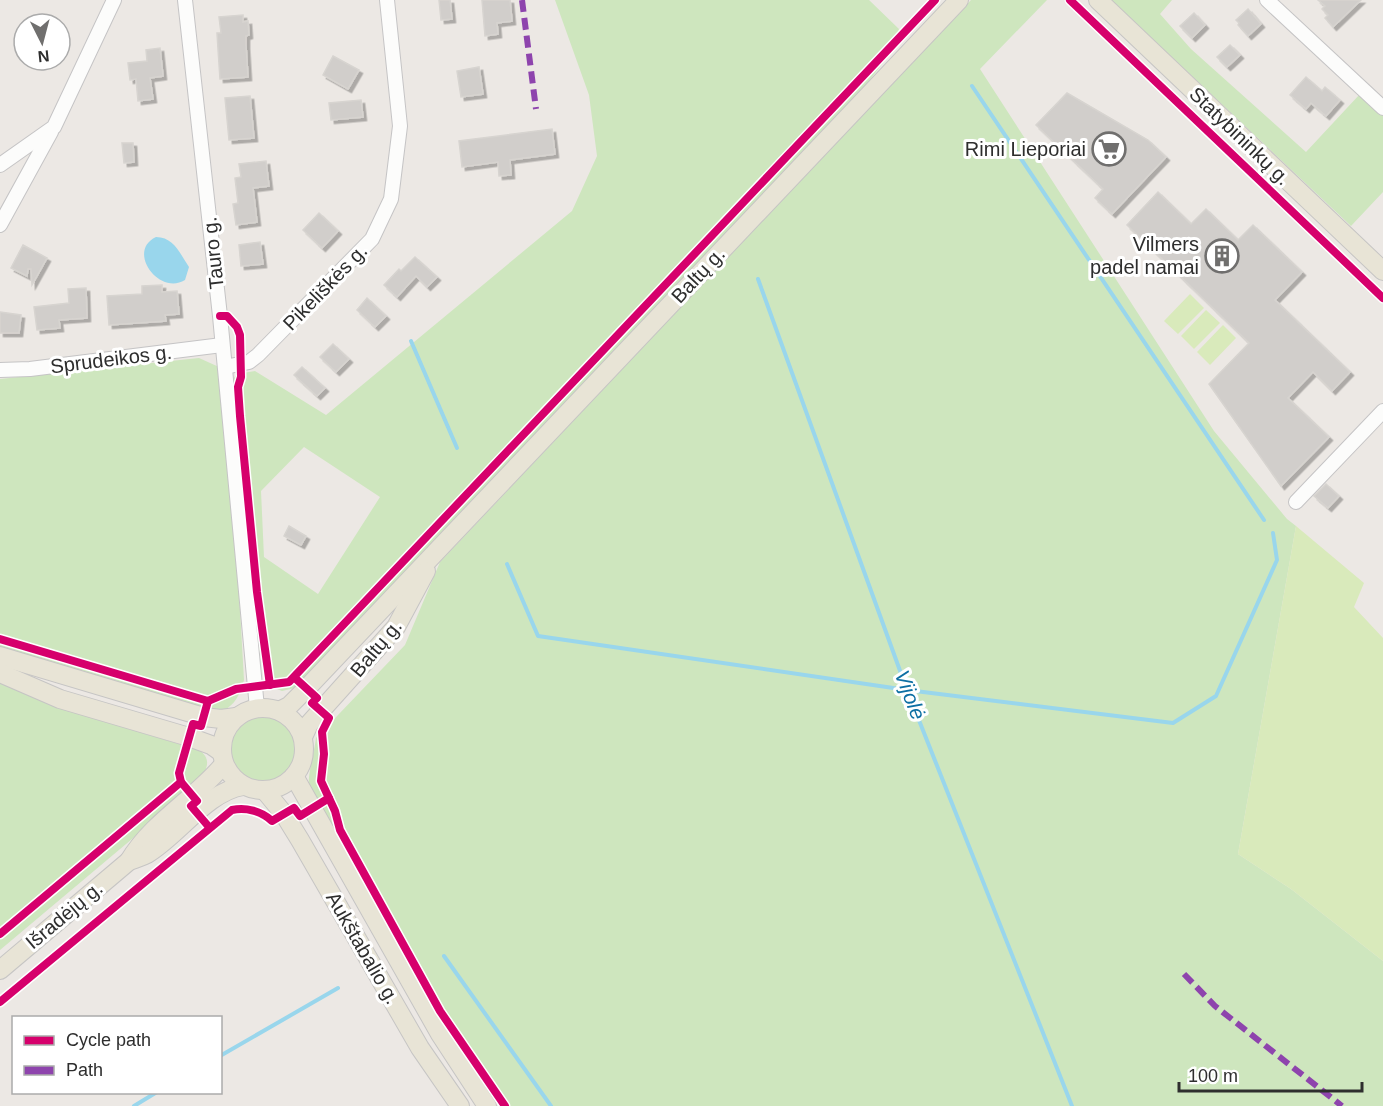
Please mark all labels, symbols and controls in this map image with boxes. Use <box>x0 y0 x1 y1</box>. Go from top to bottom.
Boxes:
north arrow <box>12 12 72 72</box>
text: N <box>37 47 50 65</box>
street label: Statybininkų g. <box>1185 83 1295 189</box>
supermarket icon: Rimi Lieporiai <box>1091 131 1127 167</box>
place label: Rimi Lieporiai <box>965 138 1086 160</box>
street label: Tauro g. <box>198 216 228 290</box>
place label: Vilmers padel namai <box>1090 233 1199 278</box>
building icon: Vilmers padel namai <box>1204 238 1240 274</box>
street label: Pikeliškės g. <box>278 239 372 335</box>
street label: Baltų g. <box>667 243 729 307</box>
street label: Sprudeikos g. <box>49 341 173 377</box>
street label: Baltų g. <box>346 615 406 681</box>
water label: Vijolė <box>891 667 930 723</box>
street label: Išradėjų g. <box>21 877 107 953</box>
street label: Aukštabalio g. <box>322 888 404 1008</box>
legend <box>12 1016 222 1094</box>
text: Cycle path <box>66 1030 151 1050</box>
scale bar <box>1179 1055 1362 1093</box>
text: Path <box>66 1060 103 1080</box>
text: 100 m <box>1188 1066 1238 1086</box>

